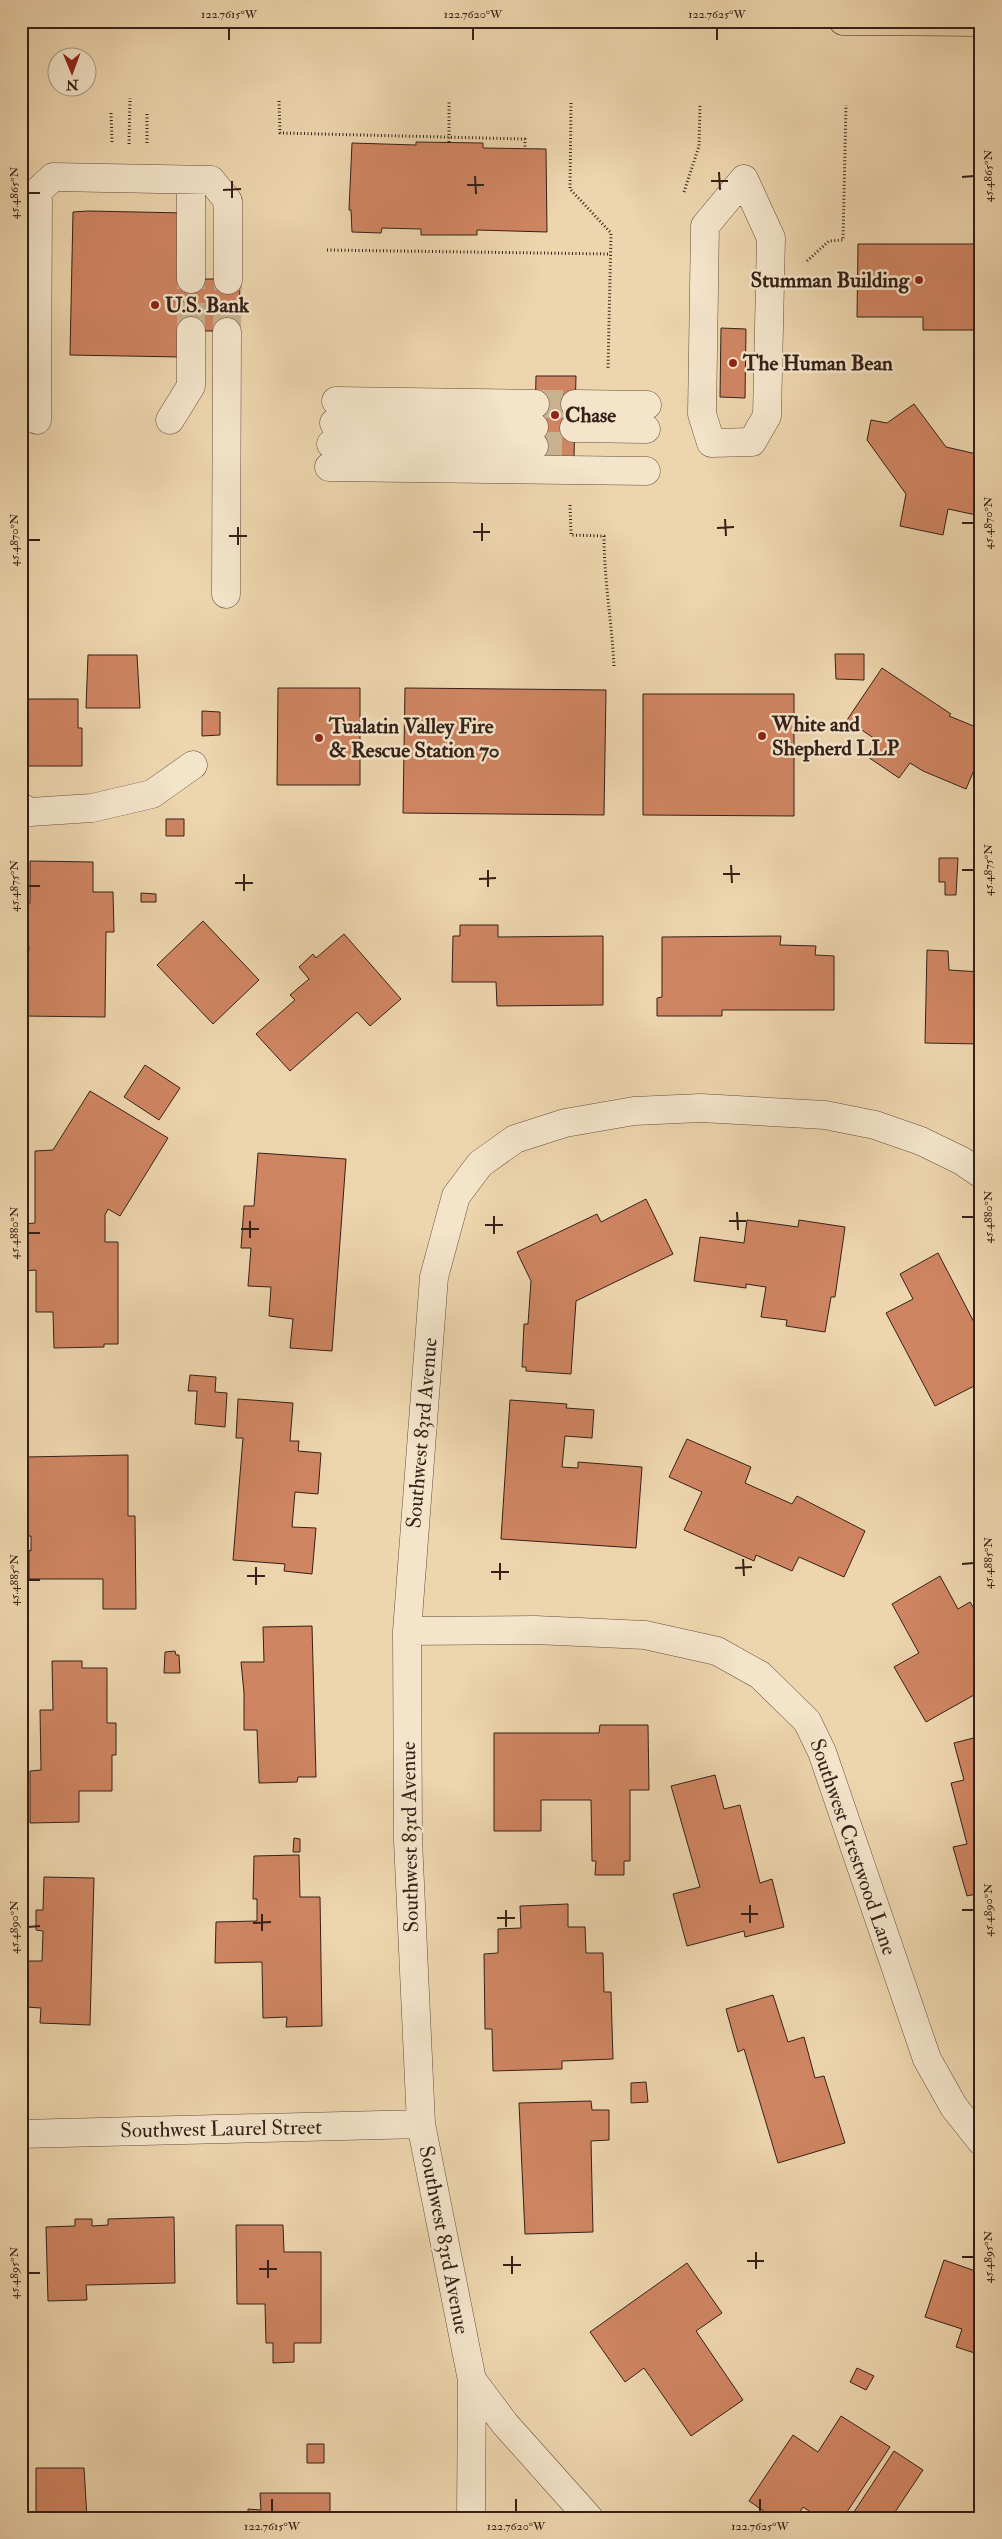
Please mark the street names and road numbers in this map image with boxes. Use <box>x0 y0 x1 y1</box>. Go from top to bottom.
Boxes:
street label: Southwest 83rd Avenue <box>400 1336 444 1529</box>
street label: Southwest Crestwood Lane <box>803 1735 903 1959</box>
street label: Southwest 83rd Avenue <box>395 1741 425 1933</box>
street label: Southwest Laurel Street <box>120 2114 322 2144</box>
street label: Southwest 83rd Avenue <box>412 2144 476 2337</box>

